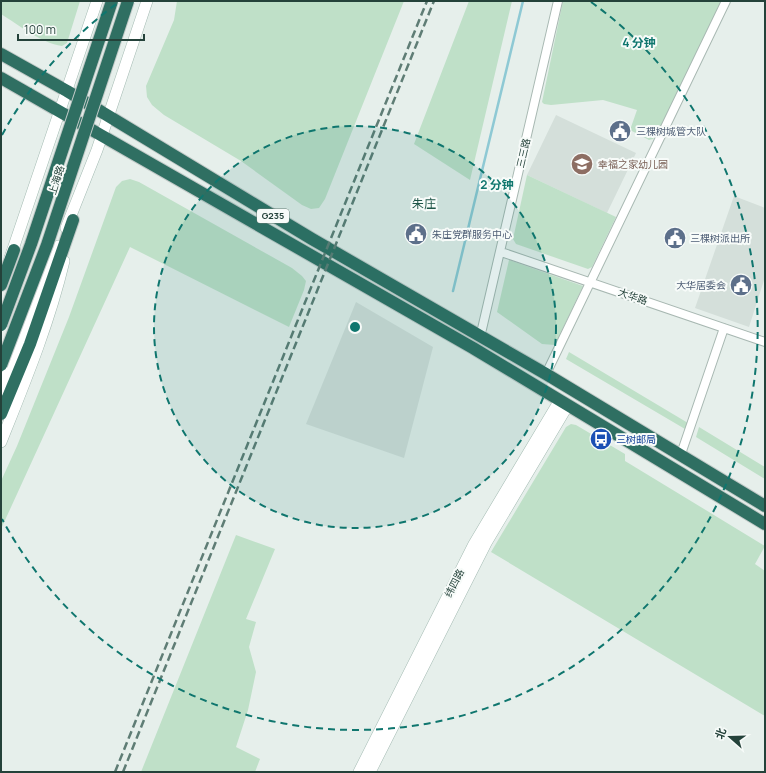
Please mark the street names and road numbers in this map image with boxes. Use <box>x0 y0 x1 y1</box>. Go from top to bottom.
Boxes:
street label: 三三路 <box>513 137 533 169</box>
street label: 上海路 <box>45 164 67 196</box>
road number: G235 <box>257 209 289 223</box>
street label: 大华路 <box>617 284 649 308</box>
street label: 纬四路 <box>441 566 467 600</box>

